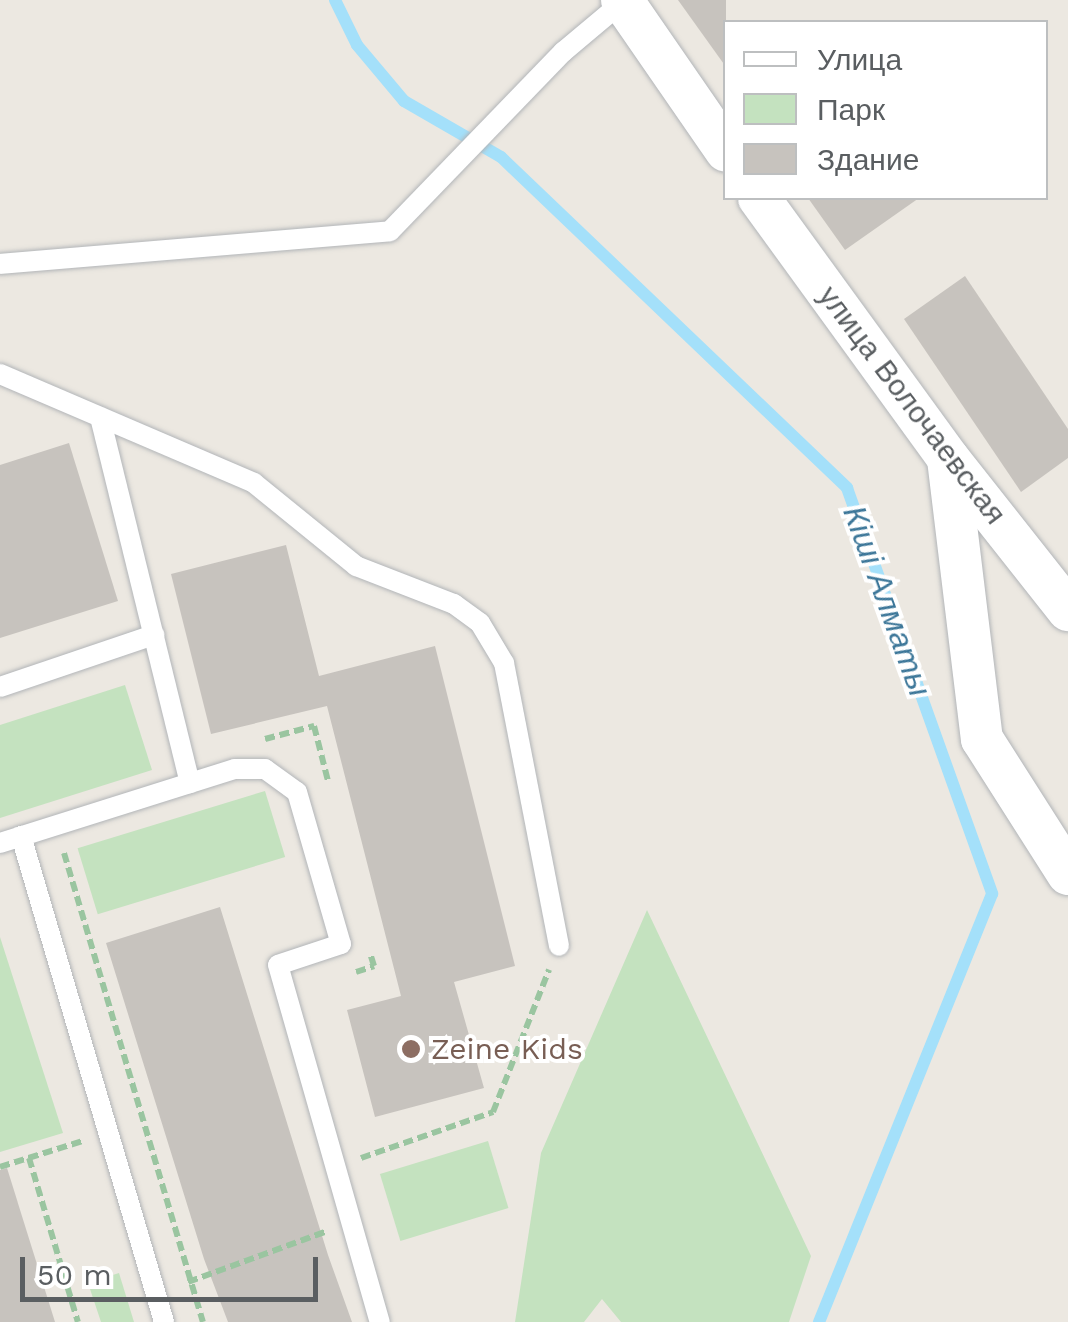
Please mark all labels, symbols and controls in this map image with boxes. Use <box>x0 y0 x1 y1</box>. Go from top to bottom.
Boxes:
legend <box>723 20 1048 200</box>
text: Улица <box>817 42 902 77</box>
text: Парк <box>817 92 885 127</box>
text: Здание <box>817 142 919 177</box>
street label: улица Волочаевская <box>811 279 1013 531</box>
water label: Кіші Алматы <box>835 501 939 701</box>
place label: Zeine Kids <box>431 1031 583 1067</box>
marker: Zeine Kids <box>400 1038 422 1060</box>
scale bar <box>25 1237 322 1299</box>
text: 50 m <box>37 1257 112 1292</box>

